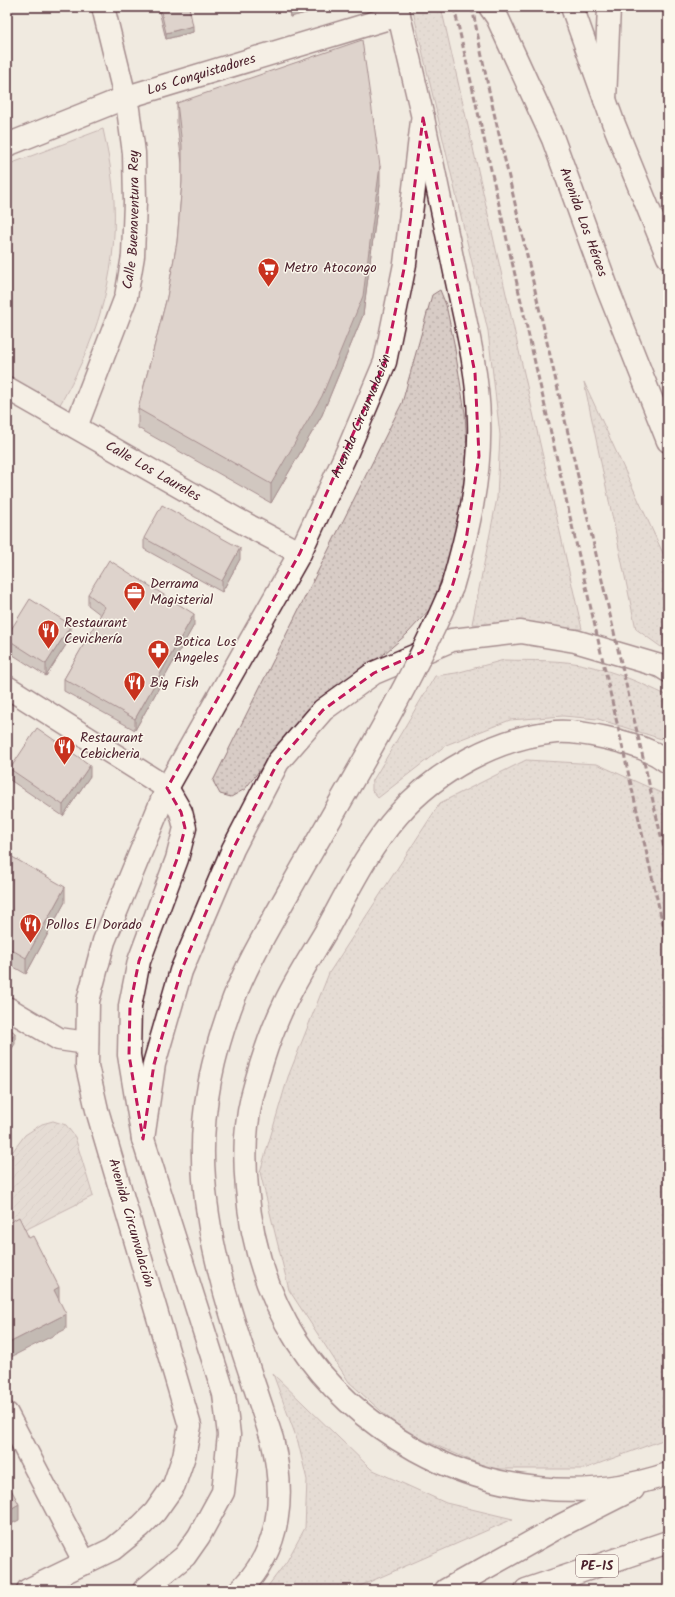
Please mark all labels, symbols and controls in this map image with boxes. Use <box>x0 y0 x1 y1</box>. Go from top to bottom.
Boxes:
street label: Los Conquistadores <box>144 48 259 101</box>
street label: Calle Buenaventura Rey <box>116 149 146 291</box>
street label: Avenida Los Héroes <box>553 164 613 280</box>
supermarket icon: Metro Atocongo <box>256 255 282 288</box>
place label: Metro Atocongo <box>284 257 377 279</box>
street label: Avenida Circunvalación <box>325 352 397 482</box>
street label: Calle Los Laureles <box>101 435 205 507</box>
place label: Derrama Magisterial <box>150 573 214 611</box>
office icon: Derrama Magisterial <box>122 579 148 612</box>
place label: Restaurant Cevichería <box>64 612 128 650</box>
restaurant icon: Restaurant Cevichería <box>35 618 61 651</box>
place label: Botica Los Angeles <box>174 631 236 669</box>
pharmacy icon: Botica Los Angeles <box>146 637 172 670</box>
restaurant icon: Big Fish <box>121 670 147 703</box>
place label: Big Fish <box>150 672 199 694</box>
place label: Restaurant Cebicheria <box>80 727 144 765</box>
restaurant icon: Restaurant Cebicheria <box>51 733 77 766</box>
restaurant icon: Pollos El Dorado <box>17 912 43 945</box>
place label: Pollos El Dorado <box>46 914 142 936</box>
street label: Avenida Circunvalación <box>102 1156 160 1290</box>
road number: PE-1S <box>576 1555 618 1577</box>

